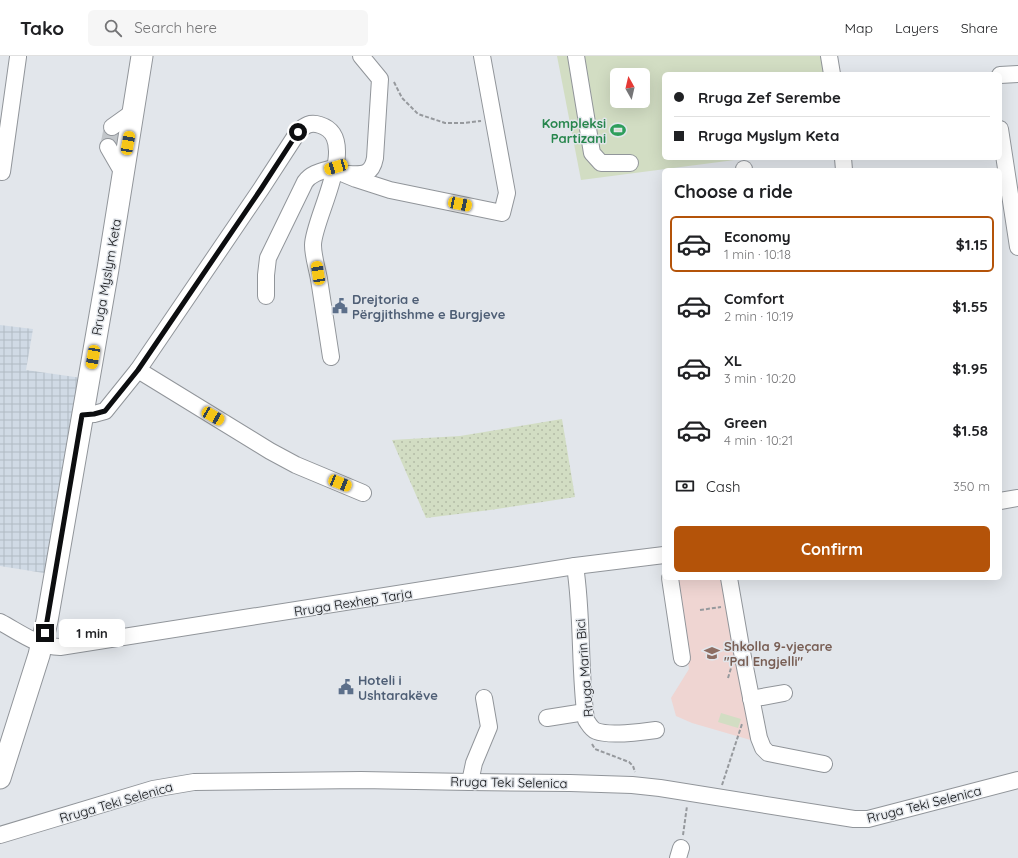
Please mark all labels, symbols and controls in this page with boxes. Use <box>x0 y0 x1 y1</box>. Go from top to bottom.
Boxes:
search box <box>88 10 368 46</box>
text: Tako <box>20 16 64 40</box>
icon: search <box>102 17 124 39</box>
text: Search here <box>134 18 217 37</box>
text: Map <box>844 19 873 37</box>
text: Layers <box>895 19 939 37</box>
text: Share <box>961 19 998 37</box>
north arrow <box>610 68 650 108</box>
map controls <box>610 68 650 108</box>
text: Rruga Zef Serembe <box>698 88 841 107</box>
place label: Kompleksi Partizani <box>542 115 606 146</box>
sports icon: Kompleksi Partizani <box>609 121 627 139</box>
route start <box>289 123 307 141</box>
text: Rruga Myslym Keta <box>698 126 839 145</box>
car <box>120 130 136 156</box>
car <box>323 158 349 176</box>
text: Choose a ride <box>674 180 793 203</box>
car <box>447 196 473 212</box>
street label: Rruga Myslym Keta <box>88 217 124 337</box>
icon: car <box>676 226 712 262</box>
text: Economy <box>724 227 791 246</box>
text: $1.15 <box>956 235 988 254</box>
text: 1 min · 10:18 <box>724 246 791 262</box>
car <box>310 260 326 286</box>
icon: car <box>676 288 712 324</box>
text: Comfort <box>724 289 785 308</box>
place label: Drejtoria e Përgjithshme e Burgjeve <box>352 291 506 322</box>
public building icon: Drejtoria e Përgjithshme e Burgjeve <box>331 297 349 315</box>
text: $1.55 <box>952 297 988 316</box>
text: 2 min · 10:19 <box>724 308 794 324</box>
car <box>85 344 101 370</box>
icon: car <box>676 350 712 386</box>
text: XL <box>724 351 742 370</box>
text: $1.95 <box>952 359 988 378</box>
text: 3 min · 10:20 <box>724 370 796 386</box>
car <box>200 405 226 427</box>
icon: car <box>676 412 712 448</box>
text: Green <box>724 413 767 432</box>
text: $1.58 <box>953 421 988 440</box>
text: 4 min · 10:21 <box>724 432 793 448</box>
car <box>327 473 353 493</box>
icon: cash <box>674 475 696 497</box>
text: Cash <box>706 477 740 496</box>
text: 350 m <box>953 478 990 494</box>
button: Confirm <box>674 526 990 572</box>
street label: Rruga Rexhep Tarja <box>293 585 413 619</box>
street label: Rruga Marin Bici <box>572 618 596 718</box>
callout: 1 min <box>59 619 125 647</box>
route end <box>36 624 54 642</box>
text: 1 min <box>76 625 108 641</box>
place label: Shkolla 9-vjeçare "Pal Engjelli" <box>724 638 833 669</box>
school or university icon: Shkolla 9-vjeçare "Pal Engjelli" <box>703 644 721 662</box>
place label: Hoteli i Ushtarakëve <box>358 672 438 703</box>
public building icon: Hoteli i Ushtarakëve <box>337 678 355 696</box>
street label: Rruga Teki Selenica <box>450 773 568 791</box>
street label: Rruga Teki Selenica <box>57 778 175 826</box>
street label: Rruga Teki Selenica <box>865 782 983 826</box>

